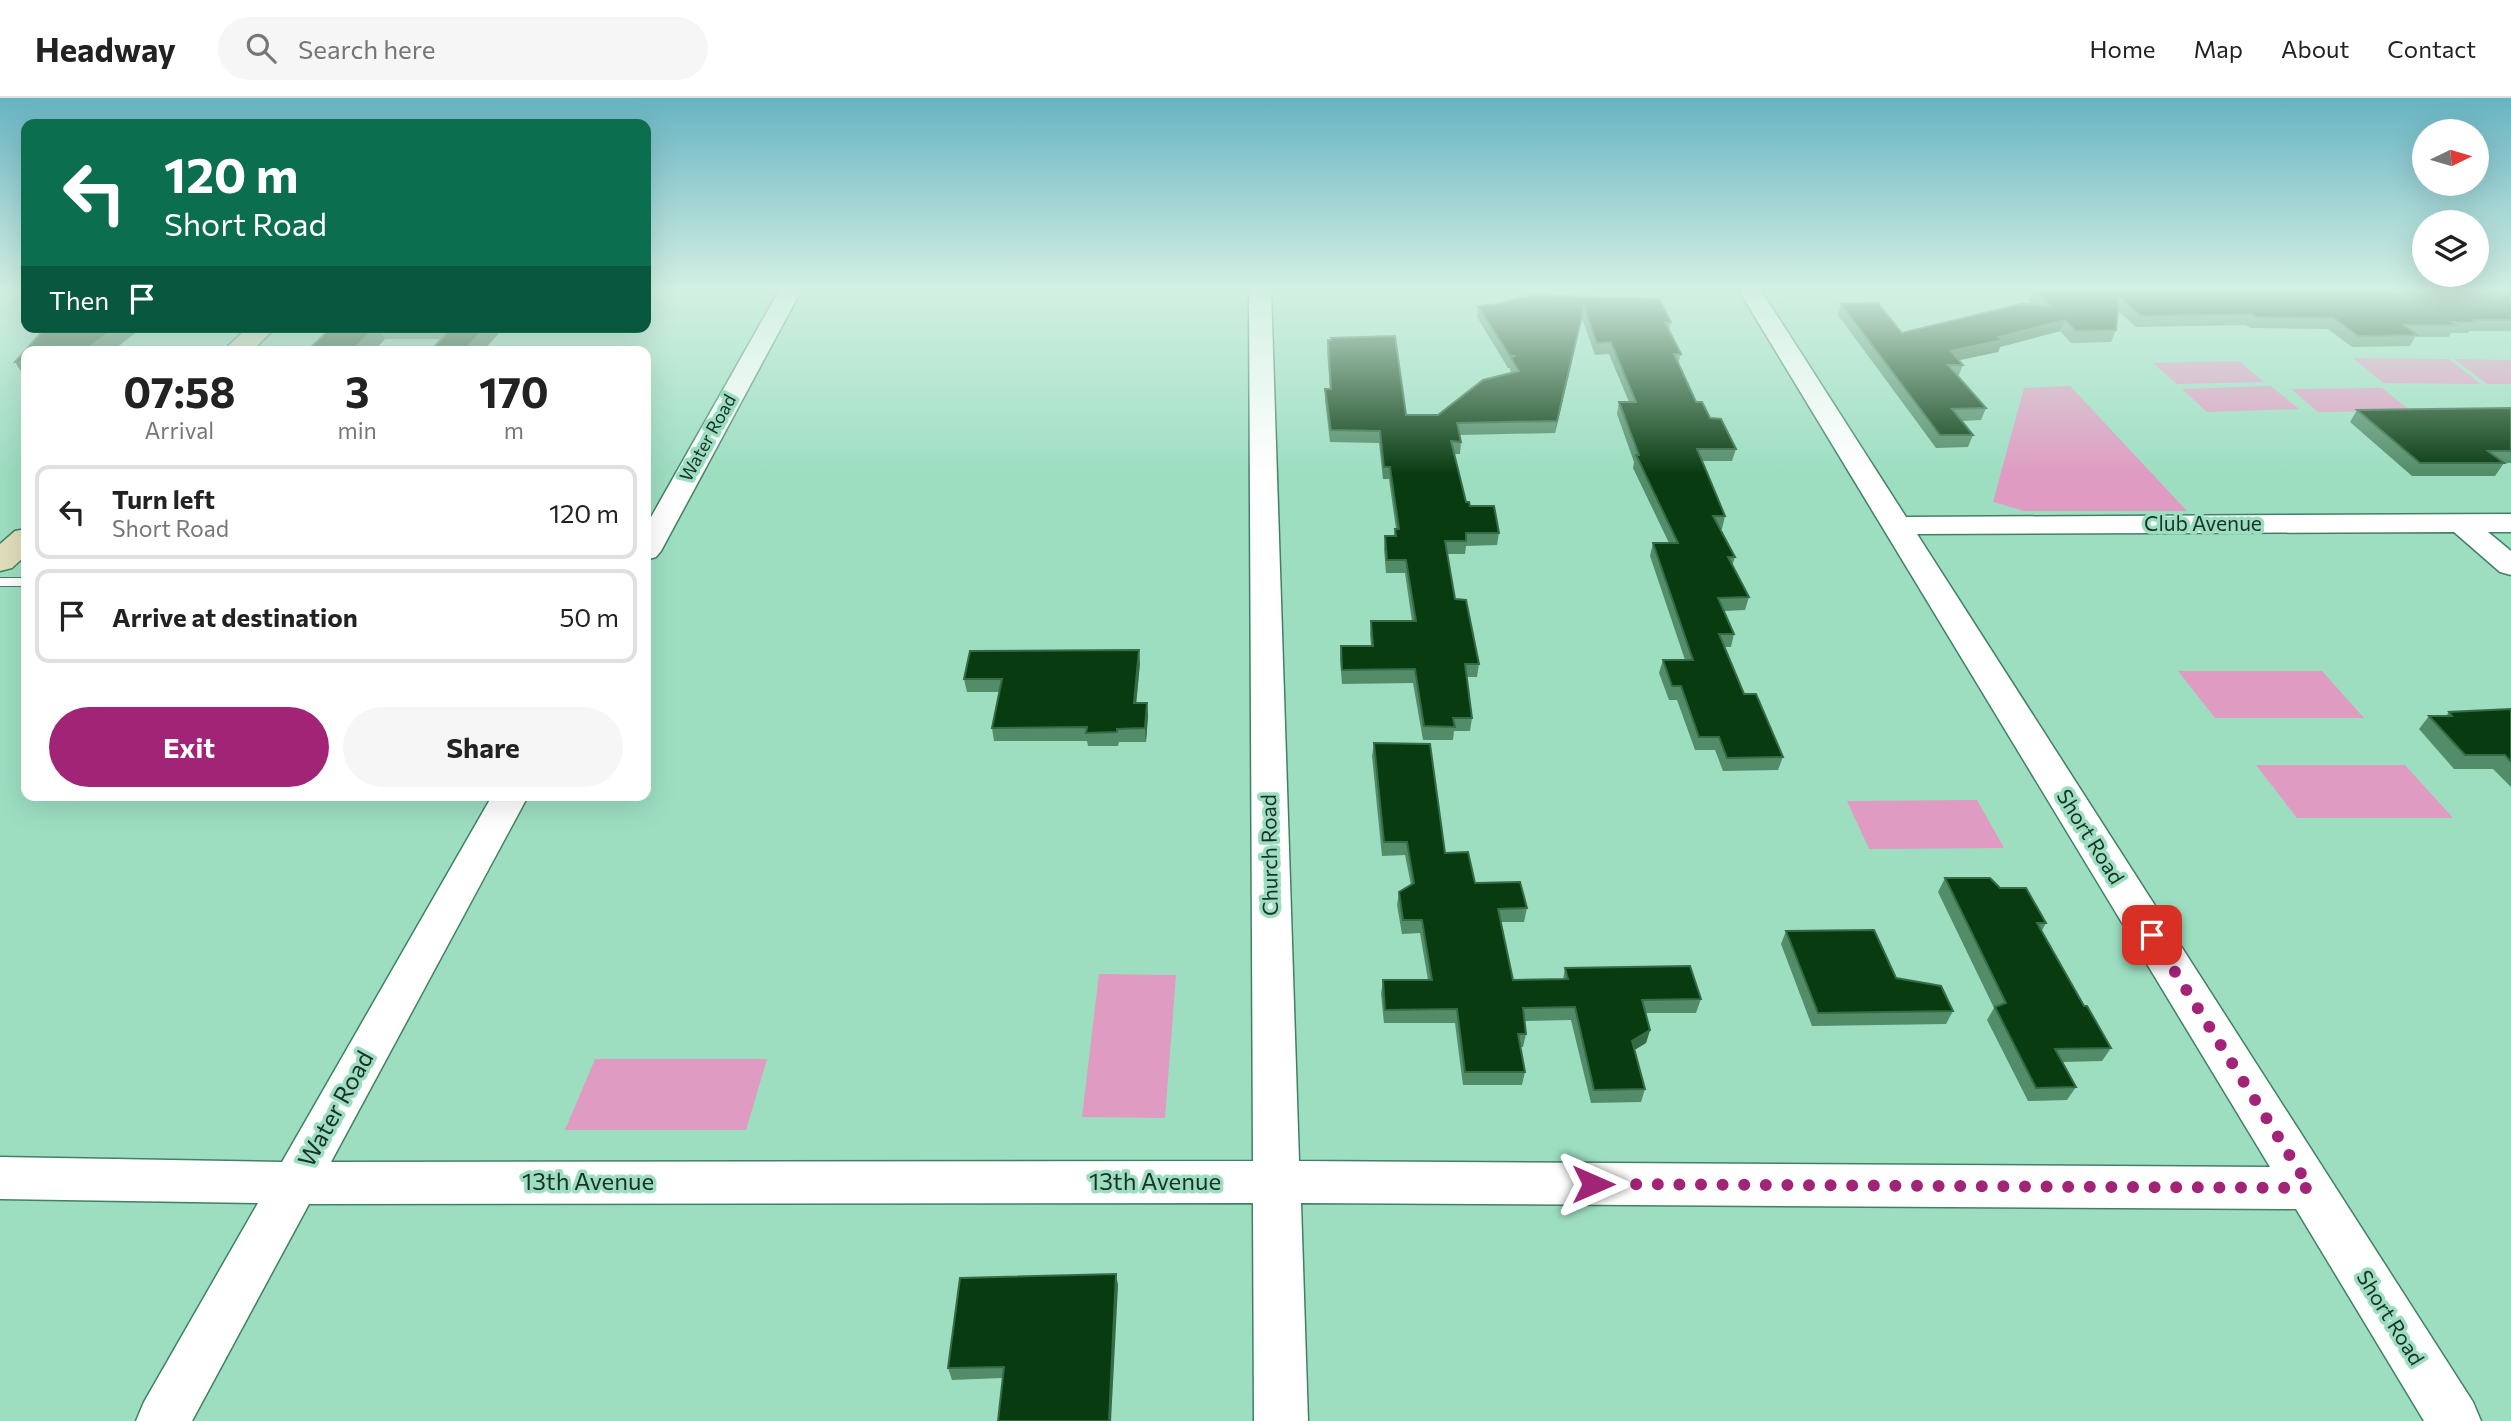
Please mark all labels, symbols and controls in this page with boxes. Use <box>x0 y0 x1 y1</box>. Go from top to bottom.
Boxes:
search box <box>218 17 708 80</box>
text: Headway <box>35 28 176 69</box>
icon: search <box>242 29 280 67</box>
text: Search here <box>298 33 436 64</box>
text: Home <box>2090 34 2156 63</box>
text: Map <box>2194 34 2243 63</box>
text: About <box>2281 34 2349 63</box>
text: Contact <box>2387 34 2476 63</box>
north arrow <box>2412 119 2488 196</box>
map controls <box>2412 119 2489 287</box>
text: 120 m <box>164 143 298 203</box>
icon: left <box>49 147 140 238</box>
text: Short Road <box>164 203 327 243</box>
button: layers <box>2412 210 2489 287</box>
icon: arrive <box>123 280 161 318</box>
text: Then <box>49 284 109 315</box>
text: 07:58 <box>123 365 235 417</box>
text: 3 <box>345 365 369 417</box>
text: 170 <box>479 365 549 417</box>
street label: Water Road <box>674 390 740 485</box>
text: Arrival <box>145 416 214 444</box>
text: min <box>338 416 377 444</box>
text: m <box>504 416 524 444</box>
text: Turn left <box>112 483 215 514</box>
icon: left <box>53 493 91 531</box>
text: 120 m <box>549 497 619 528</box>
street label: Club Avenue <box>2144 510 2262 535</box>
text: Short Road <box>112 514 229 542</box>
icon: arrive <box>53 597 91 635</box>
text: Arrive at destination <box>112 601 358 632</box>
text: 50 m <box>559 601 619 632</box>
button: Exit <box>49 707 329 787</box>
button: Share <box>343 707 623 787</box>
street label: Short Road <box>2052 784 2130 888</box>
street label: Church Road <box>1255 794 1282 916</box>
pin <box>2122 905 2182 965</box>
icon: arrive <box>2133 916 2171 954</box>
street label: Water Road <box>291 1045 378 1171</box>
position arrow <box>1556 1147 1630 1221</box>
street label: 13th Avenue <box>522 1166 654 1195</box>
street label: 13th Avenue <box>1089 1166 1221 1195</box>
street label: Short Road <box>2352 1265 2430 1369</box>

